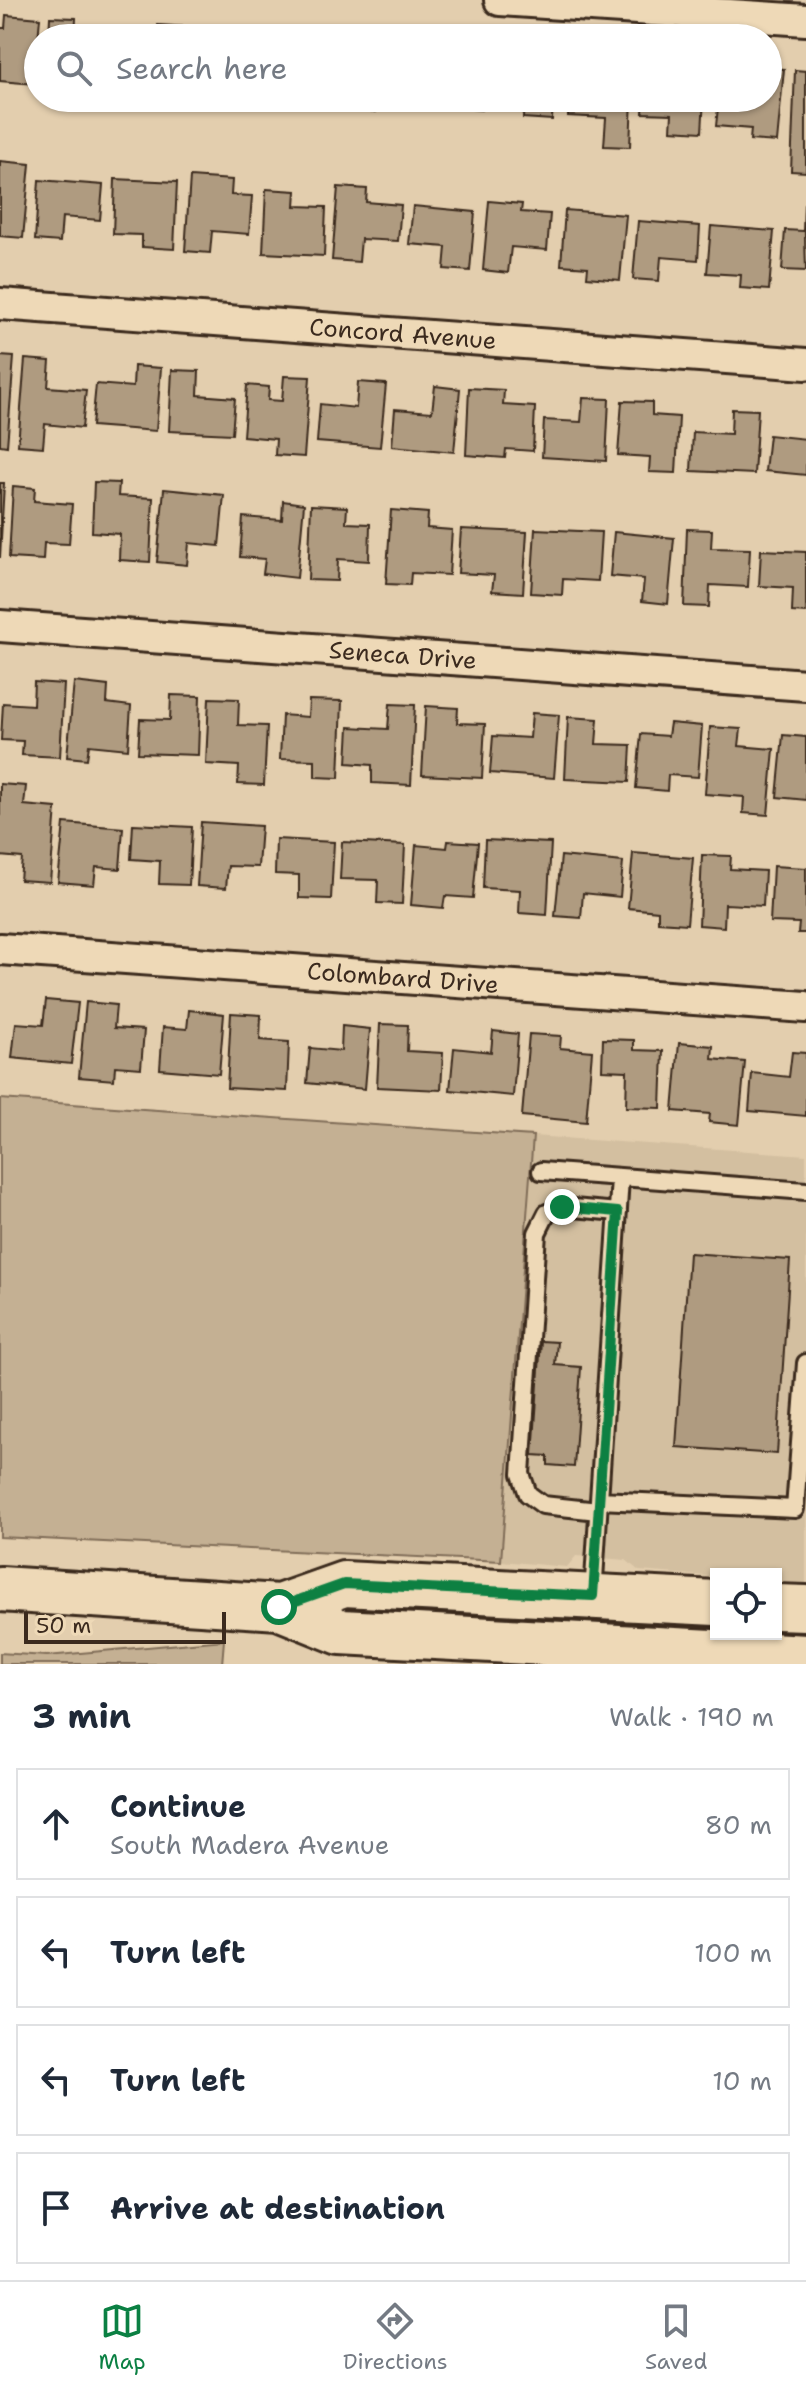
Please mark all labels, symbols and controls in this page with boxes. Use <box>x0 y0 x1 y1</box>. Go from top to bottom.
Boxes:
search box <box>24 24 782 112</box>
icon: search <box>52 46 96 90</box>
text: Search here <box>116 48 287 89</box>
street label: Concord Avenue <box>308 311 498 357</box>
street label: Seneca Drive <box>328 634 478 677</box>
street label: Colombard Drive <box>306 955 500 1001</box>
route end <box>544 1189 580 1225</box>
map controls <box>710 1568 782 1640</box>
button: locate <box>710 1568 782 1640</box>
route start <box>261 1589 297 1625</box>
scale bar <box>24 1608 226 1644</box>
text: 50 m <box>36 1611 91 1640</box>
text: 3 min <box>32 1693 131 1739</box>
text: Walk · 190 m <box>609 1699 774 1734</box>
text: Continue <box>110 1786 246 1827</box>
icon: ahead <box>34 1802 78 1846</box>
text: 80 m <box>705 1807 772 1842</box>
text: South Madera Avenue <box>110 1827 389 1862</box>
icon: left <box>34 1930 78 1974</box>
text: Turn left <box>110 1932 245 1973</box>
text: 100 m <box>694 1935 772 1970</box>
icon: left <box>34 2058 78 2102</box>
text: Turn left <box>110 2060 245 2101</box>
text: 10 m <box>712 2063 772 2098</box>
icon: arrive <box>34 2186 78 2230</box>
text: Arrive at destination <box>110 2188 445 2229</box>
tab: Map <box>99 2299 146 2376</box>
tab: Directions <box>343 2299 448 2376</box>
tab: Saved <box>645 2299 707 2376</box>

